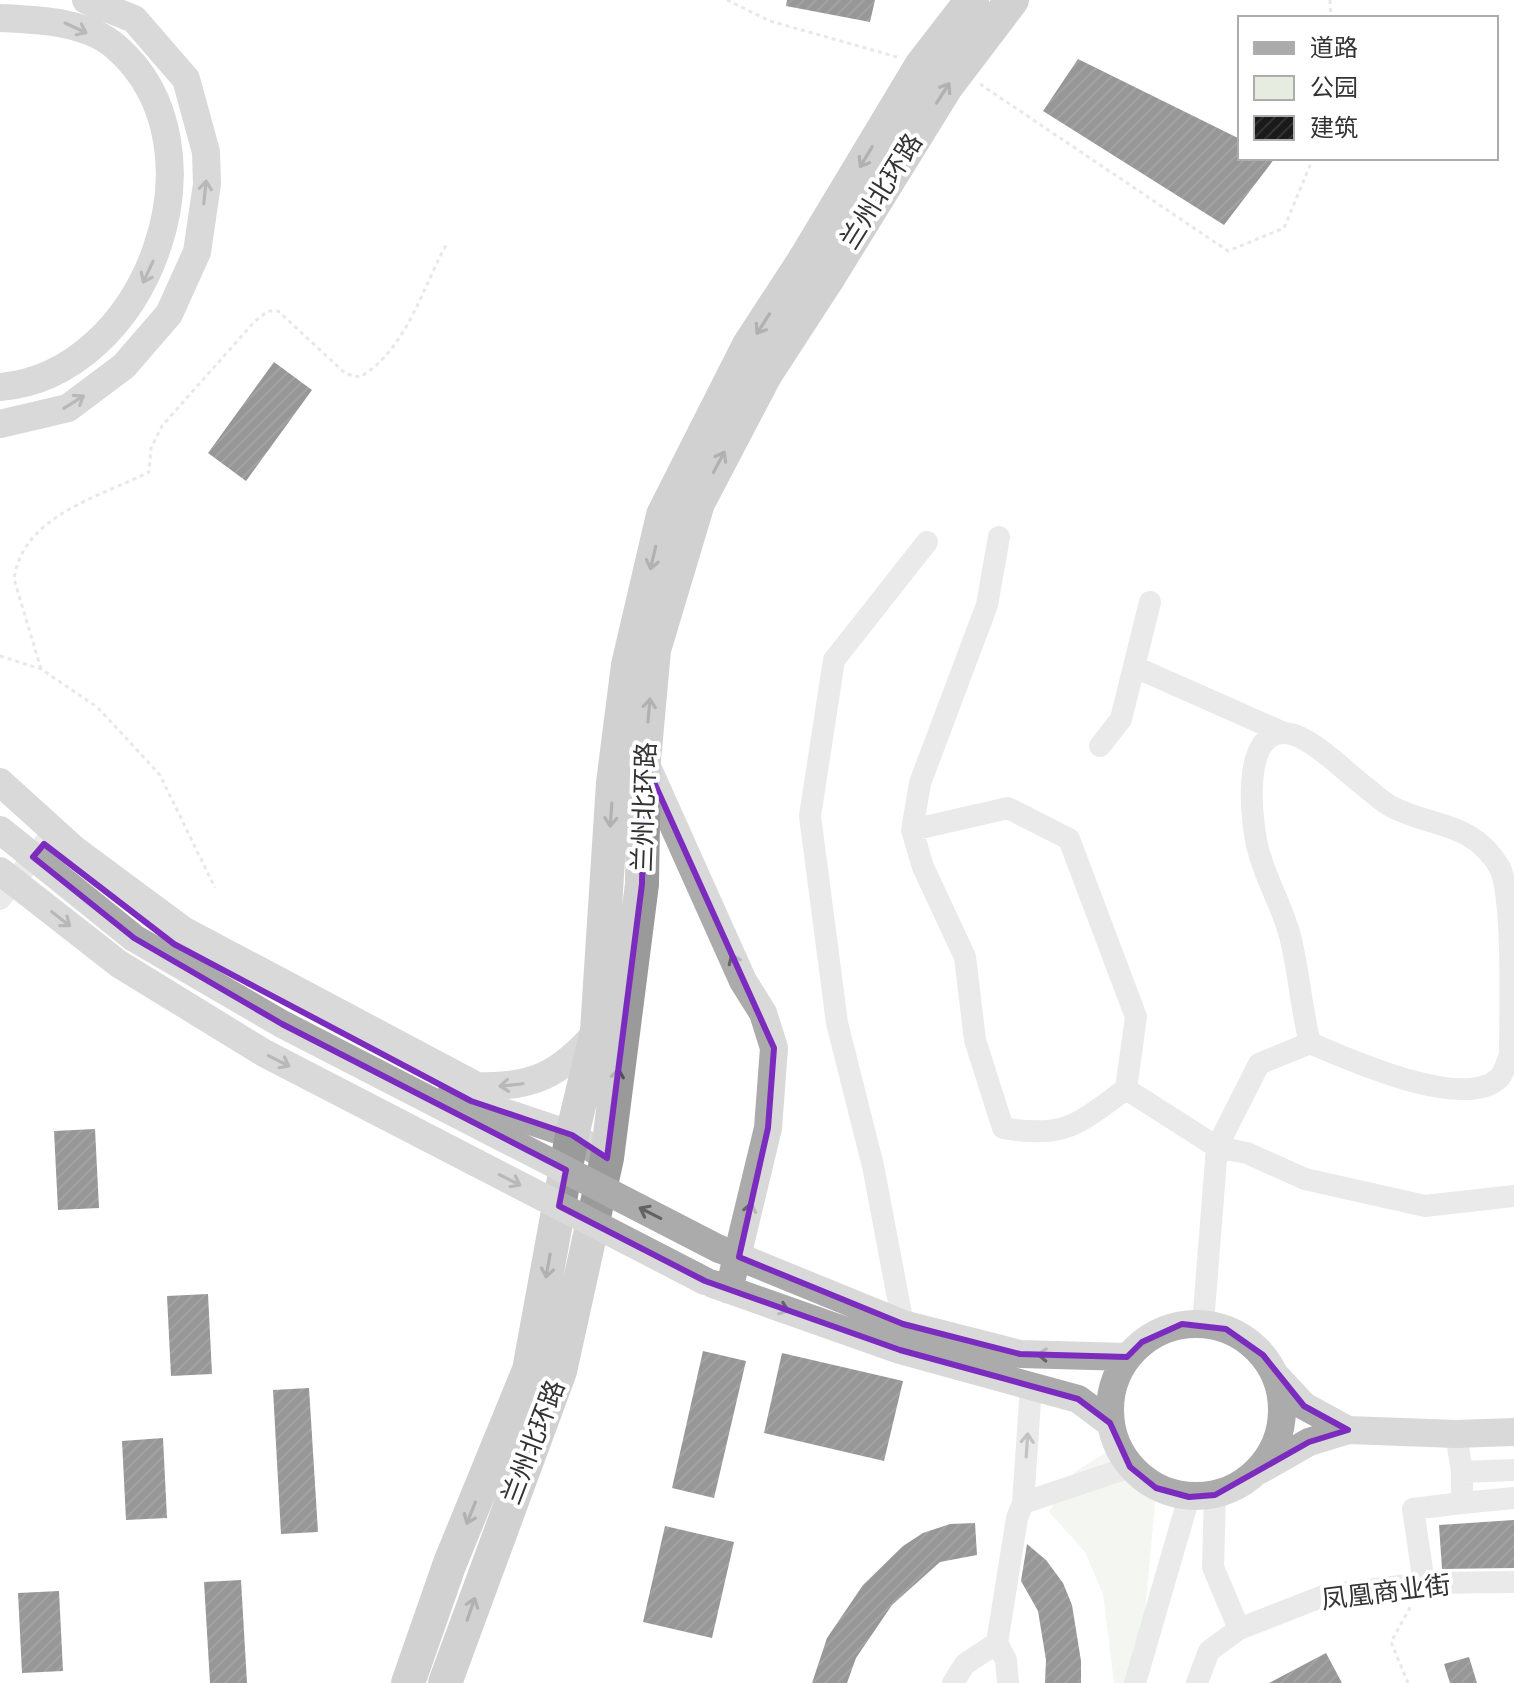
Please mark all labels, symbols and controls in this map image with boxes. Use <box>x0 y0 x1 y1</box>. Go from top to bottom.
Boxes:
legend <box>1238 16 1498 160</box>
one-way arrow <box>64 21 88 36</box>
text: 道路 <box>1310 32 1358 63</box>
text: 公园 <box>1310 72 1358 103</box>
one-way arrow <box>934 82 951 104</box>
text: 建筑 <box>1310 112 1358 143</box>
street label: 兰州北环路 <box>832 127 930 255</box>
one-way arrow <box>858 145 874 168</box>
one-way arrow <box>198 179 213 206</box>
one-way arrow <box>140 259 155 283</box>
one-way arrow <box>754 312 770 335</box>
one-way arrow <box>62 394 85 410</box>
one-way arrow <box>712 451 728 475</box>
one-way arrow <box>645 545 660 571</box>
one-way arrow <box>641 697 656 724</box>
street label: 兰州北环路 <box>625 741 663 873</box>
one-way arrow <box>603 801 618 828</box>
one-way arrow <box>50 910 71 928</box>
one-way arrow <box>728 953 743 978</box>
one-way arrow <box>266 1053 290 1069</box>
one-way arrow <box>610 1068 625 1093</box>
one-way arrow <box>498 1077 524 1092</box>
one-way arrow <box>497 1173 521 1189</box>
one-way arrow <box>742 1202 757 1227</box>
one-way arrow <box>638 1205 662 1221</box>
one-way arrow <box>539 1253 554 1279</box>
one-way arrow <box>765 1301 790 1315</box>
one-way arrow <box>1036 1348 1063 1363</box>
street label: 兰州北环路 <box>494 1375 572 1509</box>
one-way arrow <box>1020 1432 1035 1459</box>
one-way arrow <box>463 1500 477 1525</box>
street label: 凤凰商业街 <box>1319 1567 1453 1617</box>
one-way arrow <box>464 1597 479 1622</box>

